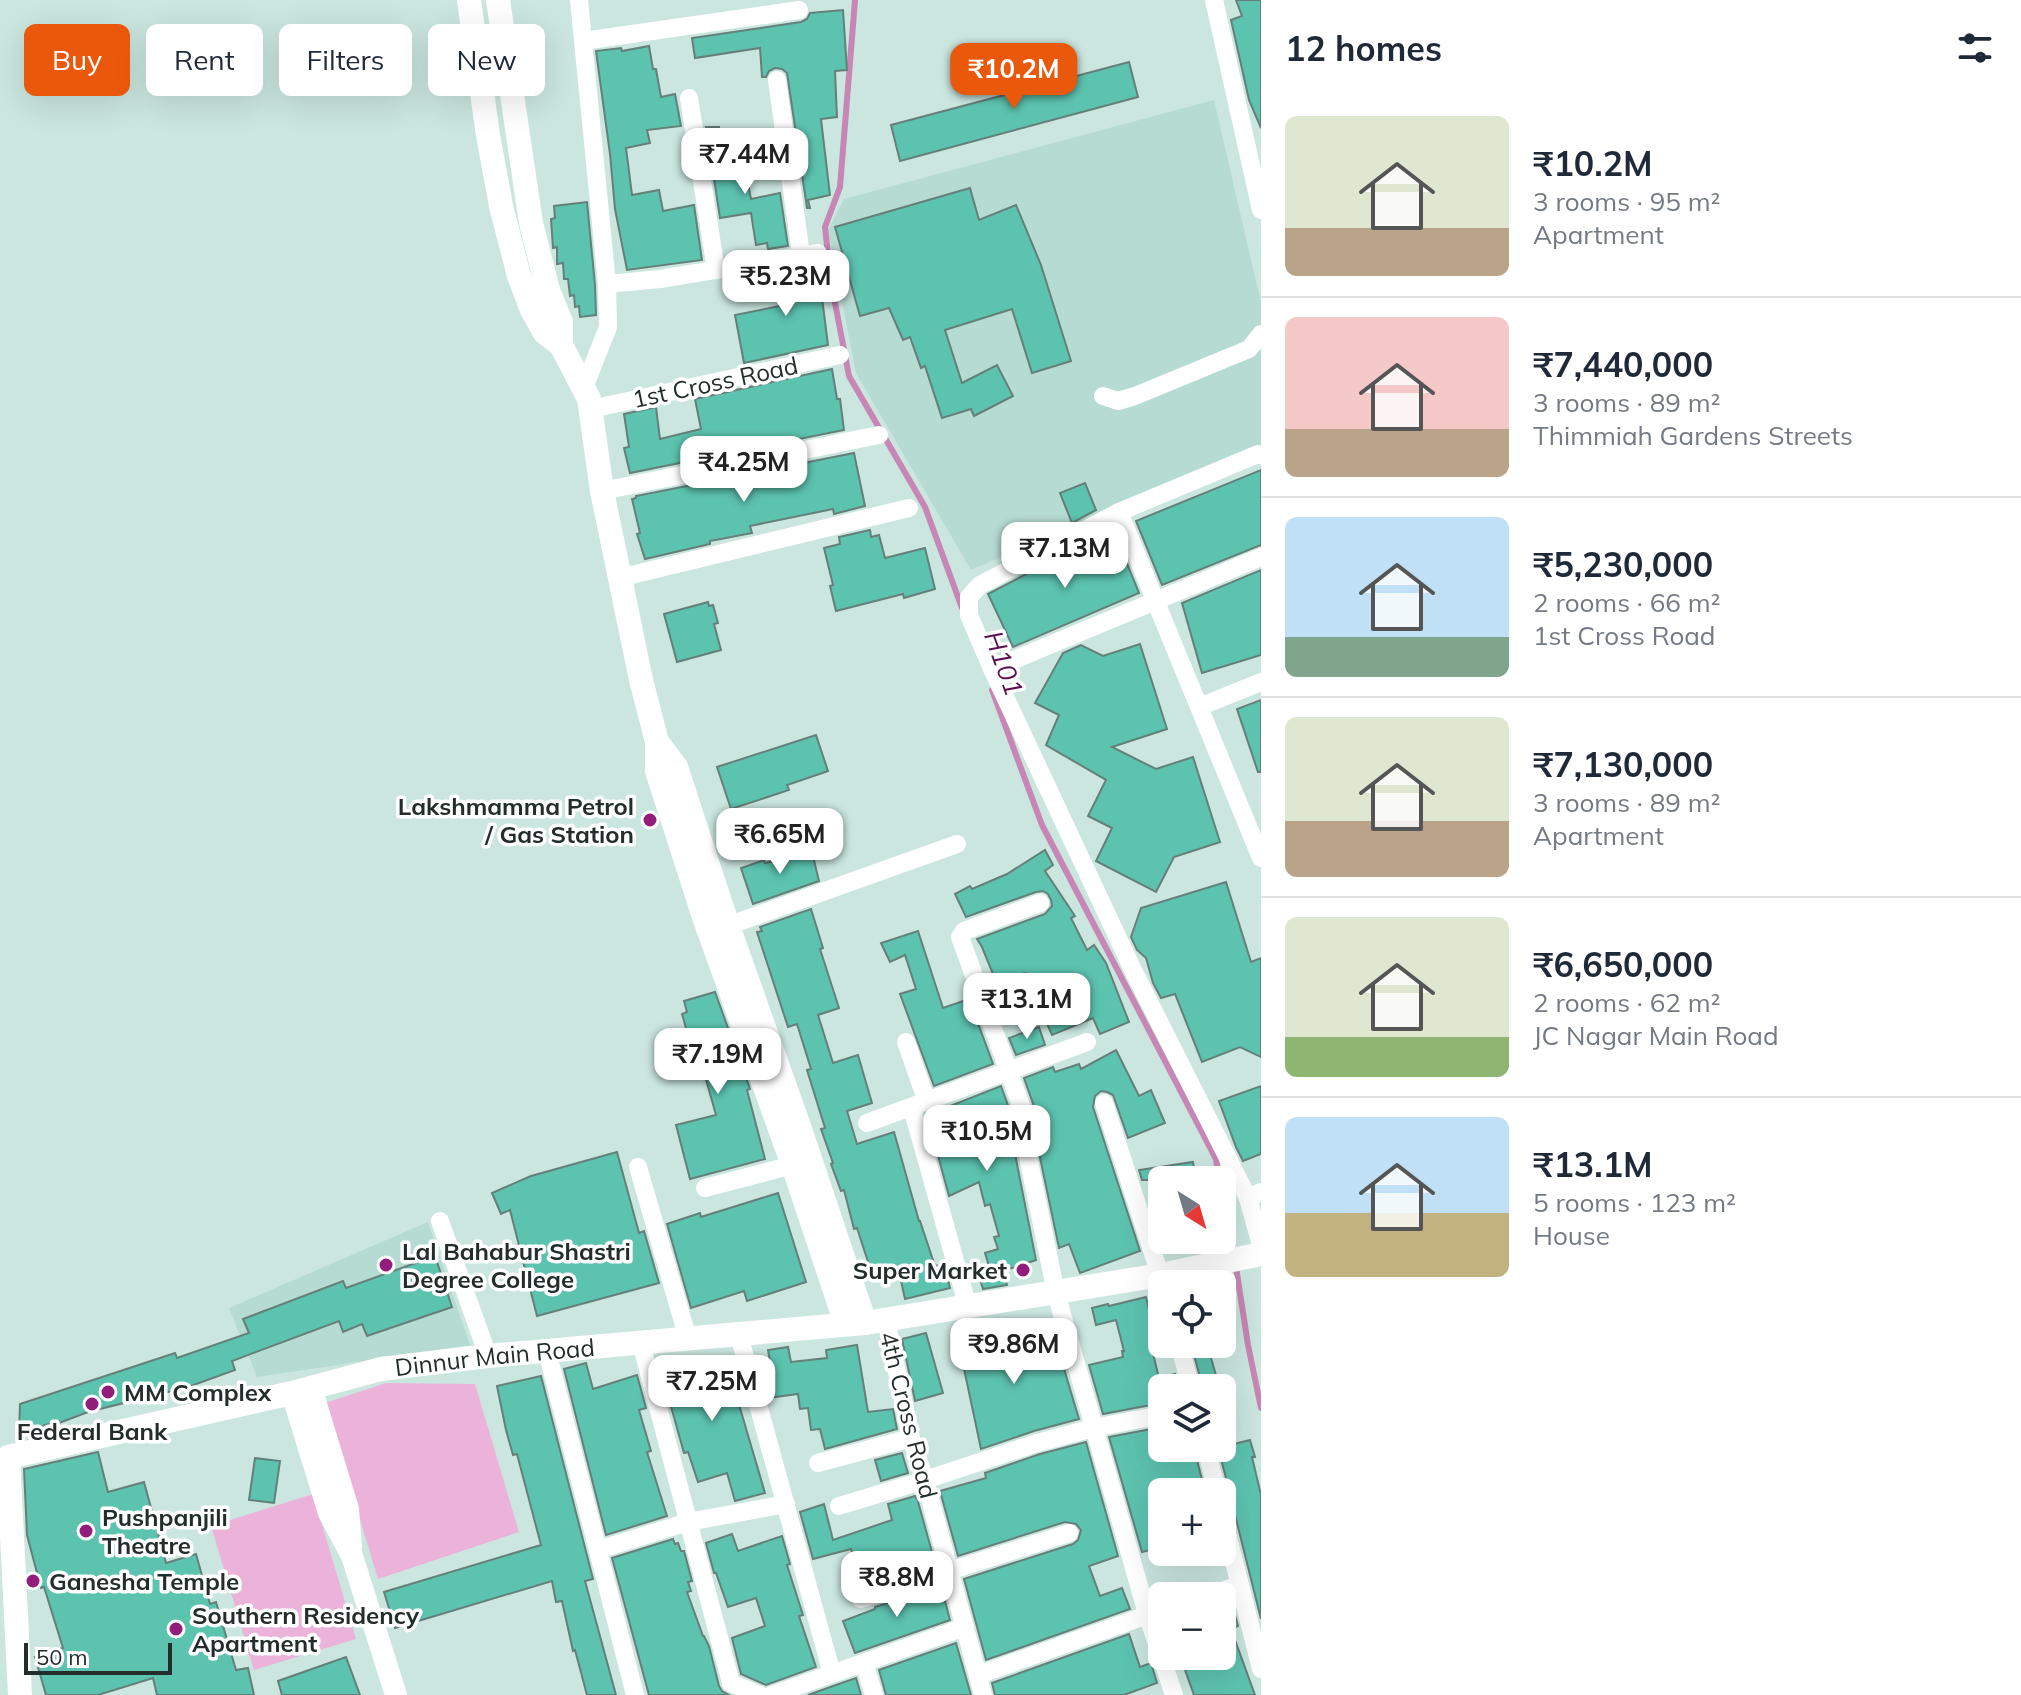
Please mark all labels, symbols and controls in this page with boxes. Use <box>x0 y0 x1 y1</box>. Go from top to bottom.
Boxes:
chip: Buy <box>24 24 130 96</box>
chip: Rent <box>146 24 263 96</box>
chip: Filters <box>279 24 412 96</box>
chip: New <box>428 24 545 96</box>
icon: filters <box>1953 26 1997 70</box>
text: 12 homes <box>1285 27 1442 70</box>
pin: ₹10.2M <box>949 43 1079 111</box>
text: ₹10.2M <box>968 52 1060 85</box>
pin: ₹7.44M <box>680 128 810 196</box>
text: ₹7.44M <box>699 137 791 170</box>
text: ₹10.2M <box>1533 142 1653 185</box>
icon: home <box>1349 148 1445 244</box>
text: 3 rooms · 95 m² <box>1533 185 1720 218</box>
text: Apartment <box>1533 218 1664 251</box>
pin: ₹5.23M <box>721 250 851 318</box>
text: ₹5.23M <box>740 259 832 292</box>
text: ₹7,440,000 <box>1533 343 1713 386</box>
icon: home <box>1349 349 1445 445</box>
street label: 1st Cross Road <box>630 350 800 414</box>
text: 3 rooms · 89 m² <box>1533 386 1720 419</box>
text: Thimmiah Gardens Streets <box>1533 419 1853 452</box>
pin: ₹4.25M <box>679 436 809 504</box>
text: ₹4.25M <box>698 445 790 478</box>
pin: ₹7.13M <box>1000 522 1130 590</box>
text: ₹7.13M <box>1019 531 1111 564</box>
text: ₹5,230,000 <box>1533 543 1713 586</box>
icon: home <box>1349 549 1445 645</box>
text: 2 rooms · 66 m² <box>1533 586 1720 619</box>
text: 1st Cross Road <box>1533 619 1715 652</box>
water label: H101 <box>977 626 1031 700</box>
text: ₹7,130,000 <box>1533 743 1713 786</box>
icon: home <box>1349 749 1445 845</box>
text: 3 rooms · 89 m² <box>1533 786 1720 819</box>
place label: Lakshmamma Petrol / Gas Station <box>398 791 634 849</box>
pin: ₹6.65M <box>715 808 845 876</box>
marker: Lakshmamma Petrol / Gas Station <box>641 811 659 829</box>
text: ₹6.65M <box>734 817 826 850</box>
text: Apartment <box>1533 819 1664 852</box>
text: ₹6,650,000 <box>1533 943 1713 986</box>
icon: home <box>1349 949 1445 1045</box>
pin: ₹13.1M <box>962 973 1092 1041</box>
text: ₹13.1M <box>981 982 1073 1015</box>
text: 2 rooms · 62 m² <box>1533 986 1720 1019</box>
text: JC Nagar Main Road <box>1533 1019 1779 1052</box>
pin: ₹7.19M <box>653 1028 783 1096</box>
text: ₹7.19M <box>672 1037 764 1070</box>
pin: ₹10.5M <box>922 1105 1052 1173</box>
text: ₹10.5M <box>941 1114 1033 1147</box>
text: ₹13.1M <box>1533 1143 1653 1186</box>
icon: home <box>1349 1149 1445 1245</box>
north arrow <box>1148 1166 1236 1254</box>
map controls <box>1148 1166 1236 1670</box>
text: 5 rooms · 123 m² <box>1533 1186 1736 1219</box>
text: House <box>1533 1219 1610 1252</box>
place label: Lal Bahabur Shastri Degree College <box>402 1236 631 1294</box>
place label: Super Market <box>853 1255 1007 1285</box>
marker: Lal Bahabur Shastri Degree College <box>377 1256 395 1274</box>
marker: Super Market <box>1014 1261 1032 1279</box>
button: locate <box>1148 1270 1236 1358</box>
pin: ₹9.86M <box>949 1318 1079 1386</box>
text: ₹9.86M <box>968 1327 1060 1360</box>
street label: 4th Cross Road <box>874 1329 944 1501</box>
street label: Dinnur Main Road <box>393 1332 596 1382</box>
pin: ₹7.25M <box>647 1355 777 1423</box>
text: ₹7.25M <box>666 1364 758 1397</box>
button: layers <box>1148 1374 1236 1462</box>
place label: MM Complex <box>124 1377 272 1407</box>
marker: MM Complex <box>99 1383 117 1401</box>
marker: Federal Bank <box>83 1395 101 1413</box>
place label: Federal Bank <box>17 1416 168 1446</box>
button: + <box>1148 1478 1236 1566</box>
place label: Pushpanjili Theatre <box>102 1502 228 1560</box>
marker: Pushpanjili Theatre <box>77 1522 95 1540</box>
pin: ₹8.8M <box>841 1551 953 1619</box>
text: ₹8.8M <box>859 1560 935 1593</box>
place label: Ganesha Temple <box>49 1566 239 1596</box>
marker: Ganesha Temple <box>24 1572 42 1590</box>
button: − <box>1148 1582 1236 1670</box>
place label: Southern Residency Apartment <box>192 1600 420 1658</box>
marker: Southern Residency Apartment <box>167 1620 185 1638</box>
scale bar <box>24 1639 172 1675</box>
text: 50 m <box>36 1643 87 1671</box>

